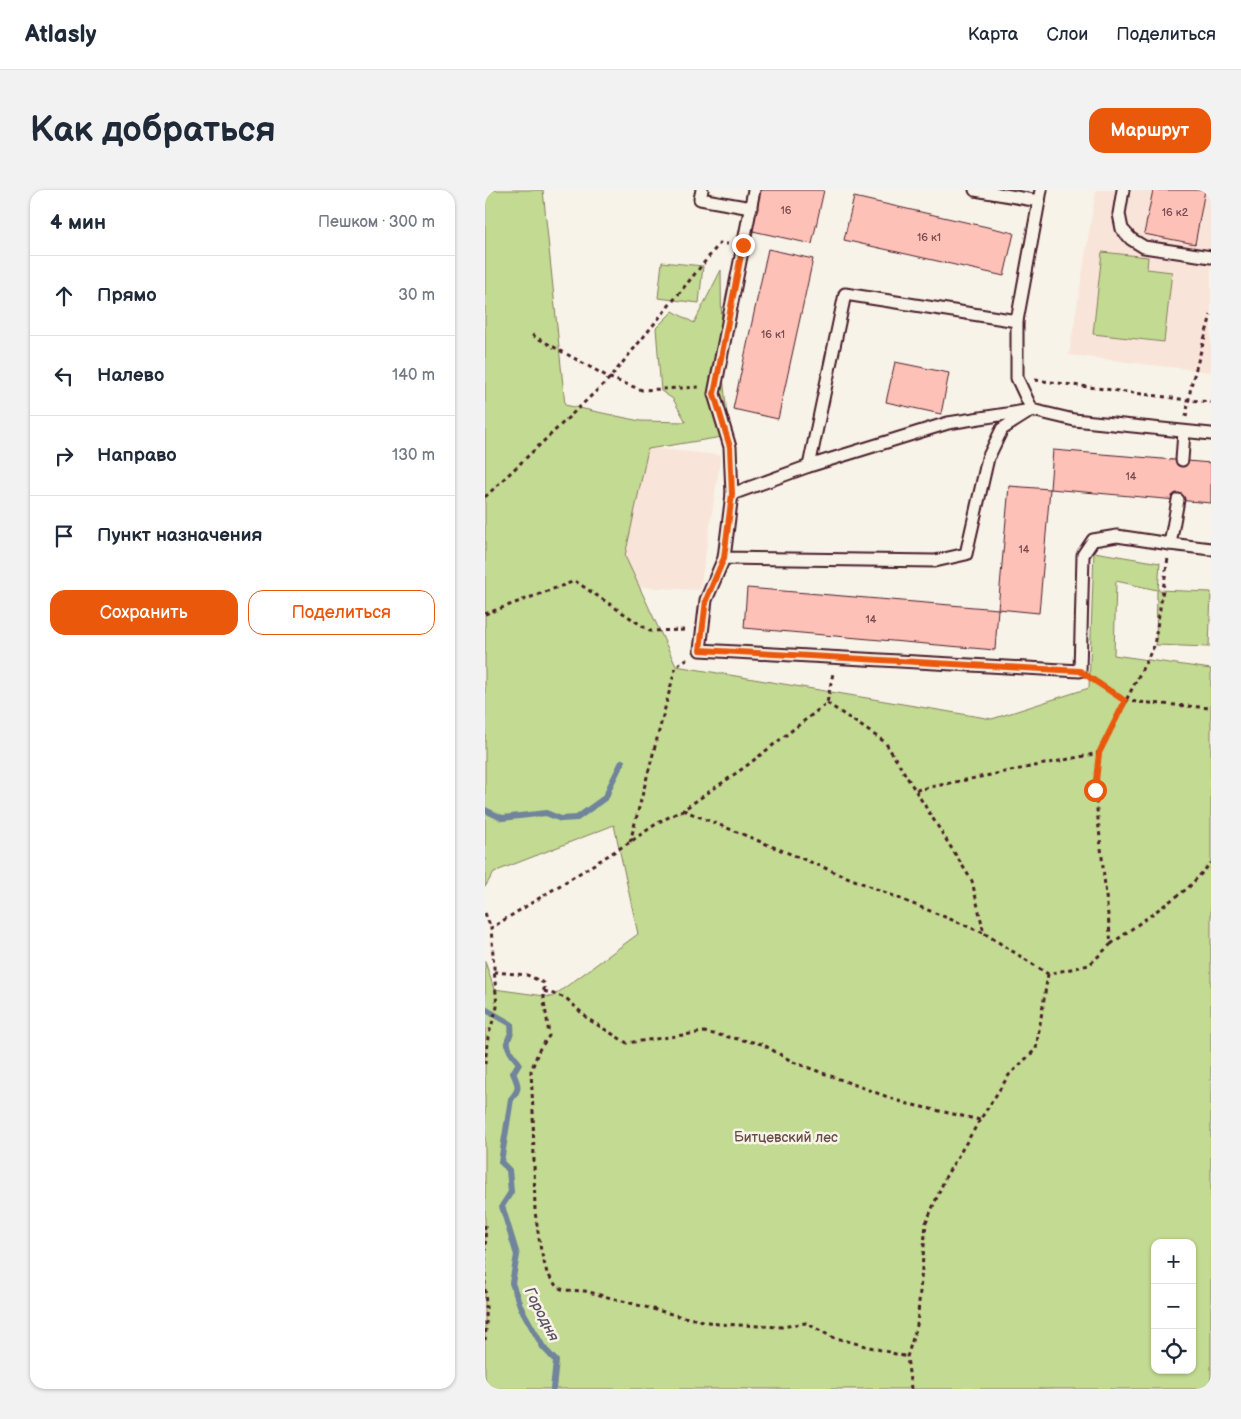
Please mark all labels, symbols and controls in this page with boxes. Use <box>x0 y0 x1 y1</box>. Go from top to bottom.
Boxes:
text: Atlasly <box>25 20 96 49</box>
text: Карта <box>968 24 1018 45</box>
text: Слои <box>1046 24 1088 45</box>
text: Поделиться <box>1116 24 1216 45</box>
button: Маршрут <box>1089 108 1211 153</box>
text: Как добраться <box>30 109 276 152</box>
house number: 16 <box>781 204 792 217</box>
house number: 16 к2 <box>1162 206 1189 219</box>
text: 4 мин <box>50 210 106 235</box>
text: Пешком · 300 m <box>318 213 435 232</box>
house number: 16 к1 <box>917 231 941 244</box>
route end <box>732 234 755 257</box>
icon: ahead <box>50 282 78 310</box>
text: Прямо <box>97 284 157 307</box>
text: 30 m <box>398 286 435 305</box>
house number: 16 к1 <box>761 328 785 341</box>
icon: left <box>50 362 78 390</box>
text: Налево <box>97 364 164 387</box>
text: 140 m <box>392 366 435 385</box>
icon: right <box>50 442 78 470</box>
text: Направо <box>97 444 177 467</box>
text: 130 m <box>392 446 435 465</box>
house number: 14 <box>1126 470 1137 483</box>
icon: arrive <box>50 522 78 550</box>
text: Пункт назначения <box>97 524 262 547</box>
house number: 14 <box>1019 543 1030 556</box>
button: Сохранить <box>50 590 238 635</box>
button: Поделиться <box>248 590 435 635</box>
house number: 14 <box>866 613 877 626</box>
route start <box>1084 779 1107 802</box>
park label: Битцевский лес <box>734 1129 838 1146</box>
map controls <box>1151 1239 1196 1374</box>
button: + <box>1151 1239 1196 1284</box>
water label: Городня <box>520 1284 564 1345</box>
button: − <box>1151 1284 1196 1329</box>
button: locate <box>1151 1329 1196 1374</box>

